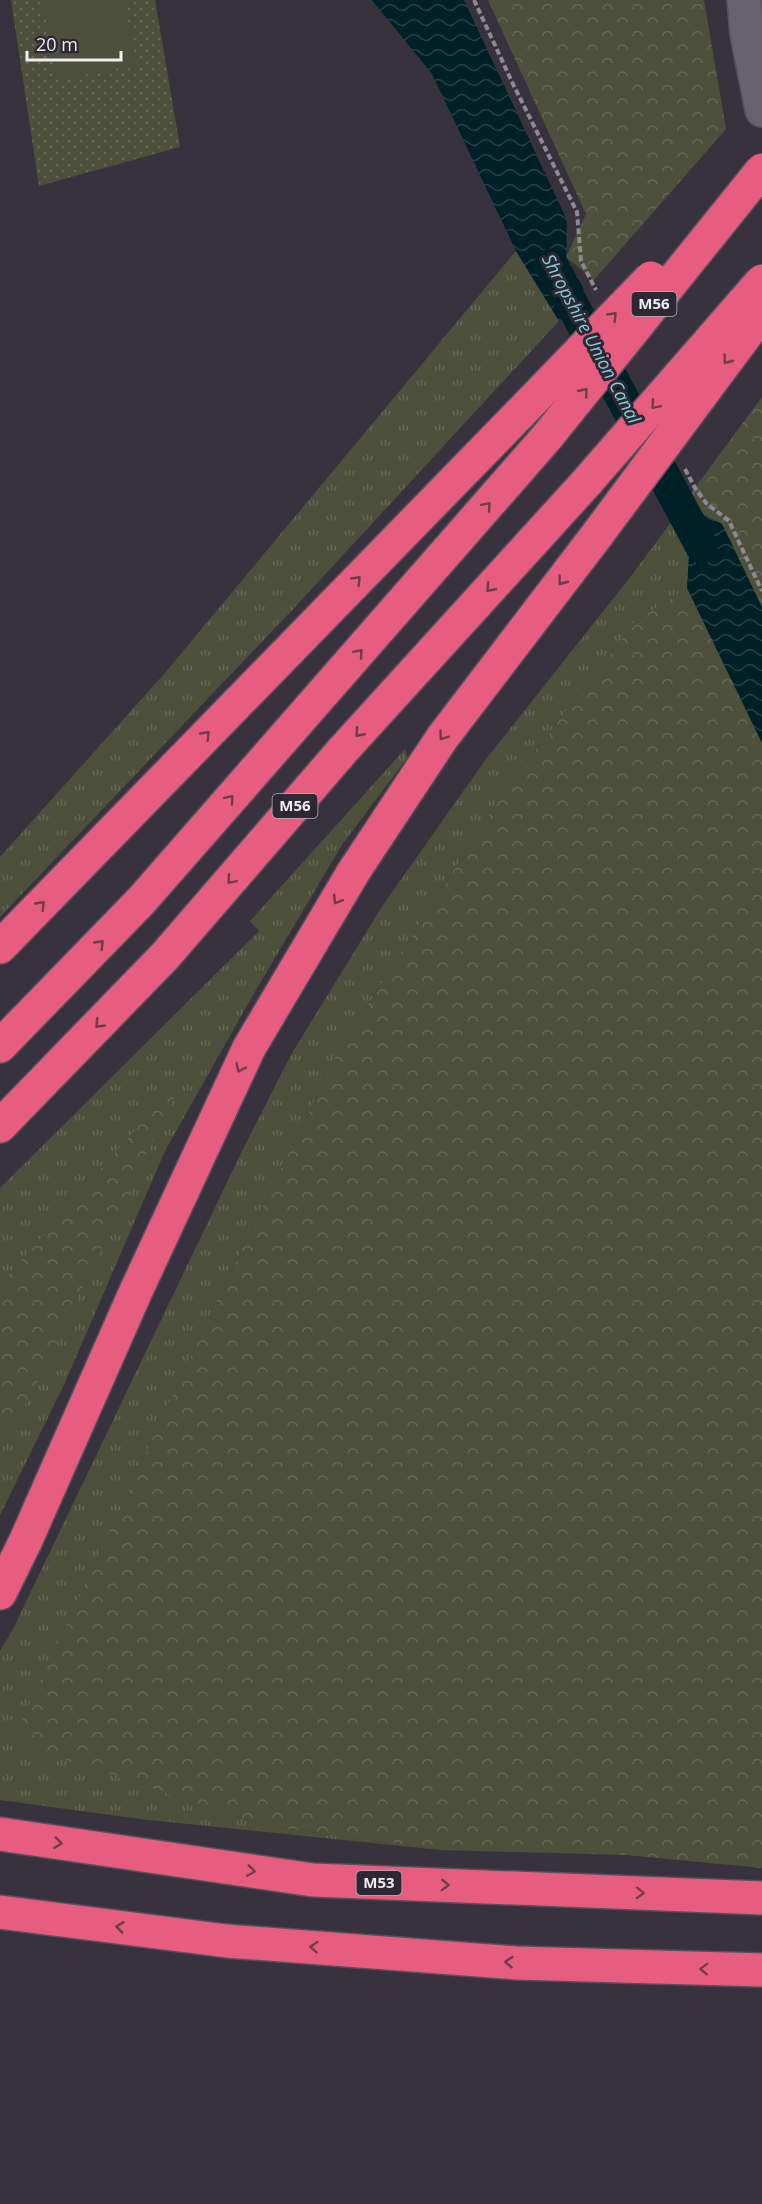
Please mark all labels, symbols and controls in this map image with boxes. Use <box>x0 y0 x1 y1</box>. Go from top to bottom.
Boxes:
scale bar <box>27 24 122 62</box>
text: 20 m <box>36 32 78 56</box>
water label: Shropshire Union Canal <box>537 250 647 428</box>
road number: M56 <box>632 292 676 316</box>
one-way arrow <box>606 313 617 324</box>
one-way arrow <box>723 354 734 365</box>
one-way arrow <box>576 388 587 399</box>
one-way arrow <box>651 398 662 409</box>
one-way arrow <box>480 502 491 513</box>
one-way arrow <box>558 574 569 585</box>
one-way arrow <box>350 577 361 587</box>
one-way arrow <box>486 582 497 592</box>
one-way arrow <box>352 649 363 660</box>
one-way arrow <box>355 726 366 736</box>
one-way arrow <box>440 730 451 741</box>
one-way arrow <box>199 732 210 742</box>
road number: M56 <box>272 794 318 818</box>
one-way arrow <box>223 796 234 806</box>
one-way arrow <box>227 873 238 884</box>
one-way arrow <box>333 893 344 904</box>
one-way arrow <box>33 902 44 913</box>
one-way arrow <box>92 941 103 952</box>
one-way arrow <box>96 1016 107 1027</box>
one-way arrow <box>235 1062 247 1073</box>
one-way arrow <box>53 1836 62 1848</box>
one-way arrow <box>246 1864 255 1876</box>
road number: M53 <box>356 1871 401 1895</box>
one-way arrow <box>441 1879 450 1892</box>
one-way arrow <box>635 1887 644 1900</box>
one-way arrow <box>116 1921 125 1934</box>
one-way arrow <box>310 1941 319 1954</box>
one-way arrow <box>504 1956 513 1969</box>
one-way arrow <box>699 1962 708 1975</box>

